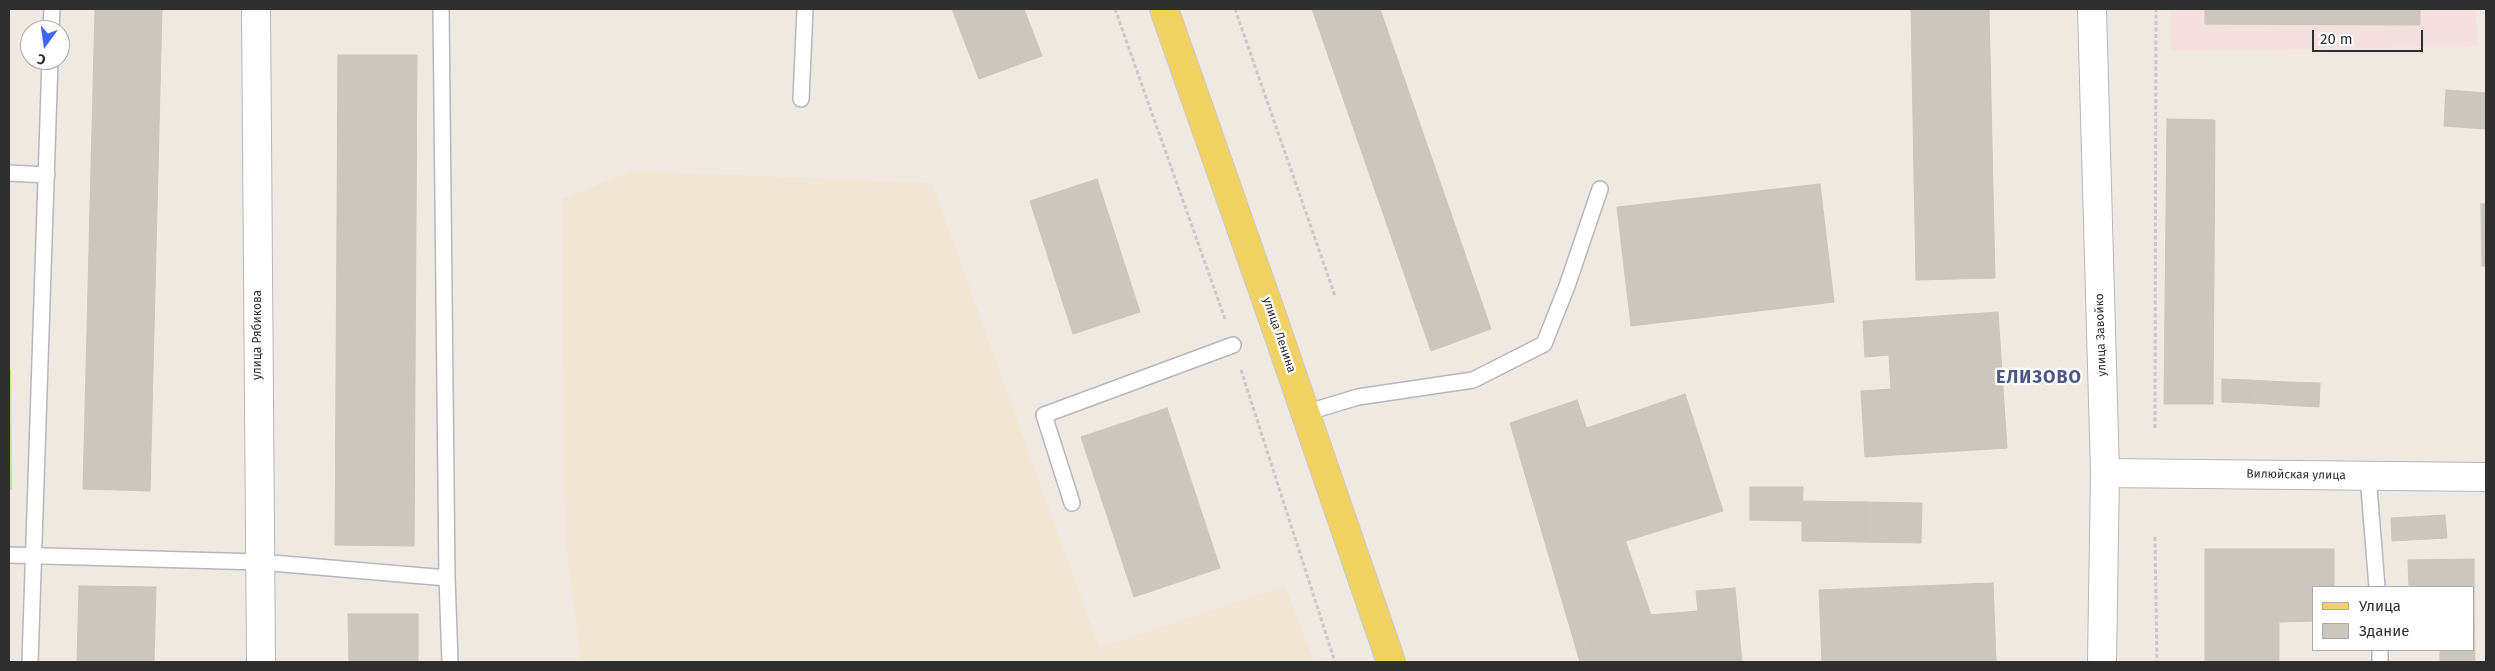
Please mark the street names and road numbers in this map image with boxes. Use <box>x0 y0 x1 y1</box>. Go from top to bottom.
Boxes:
street label: улица Рябикова <box>251 290 265 380</box>
street label: улица Завойко <box>2092 293 2110 377</box>
street label: улица Ленина <box>1259 295 1299 375</box>
street label: Вилюйская улица <box>2246 467 2346 483</box>

